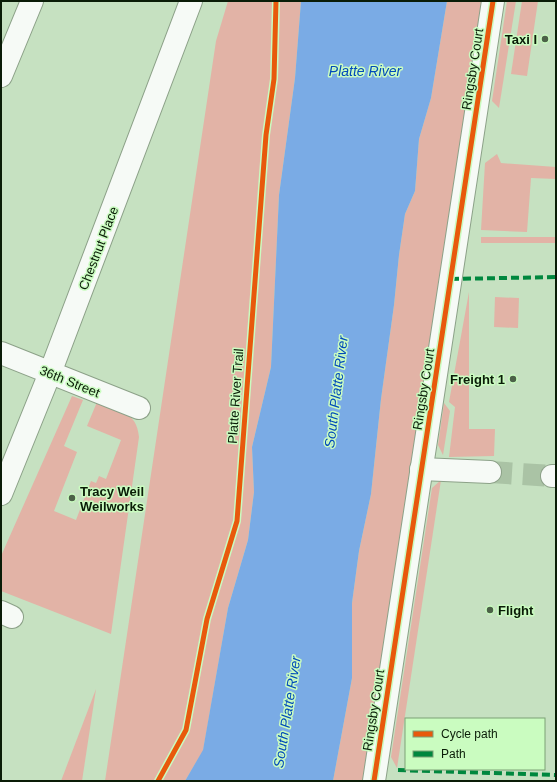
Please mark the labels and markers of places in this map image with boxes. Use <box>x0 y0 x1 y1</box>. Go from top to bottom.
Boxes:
place label: Taxi I <box>505 32 537 47</box>
marker: Taxi I <box>540 34 550 44</box>
place label: Freight 1 <box>450 372 505 387</box>
marker: Freight 1 <box>508 374 518 384</box>
place label: Tracy Weil Weilworks <box>80 484 144 514</box>
marker: Tracy Weil Weilworks <box>67 493 77 503</box>
place label: Flight <box>498 603 534 618</box>
marker: Flight <box>485 605 495 615</box>

